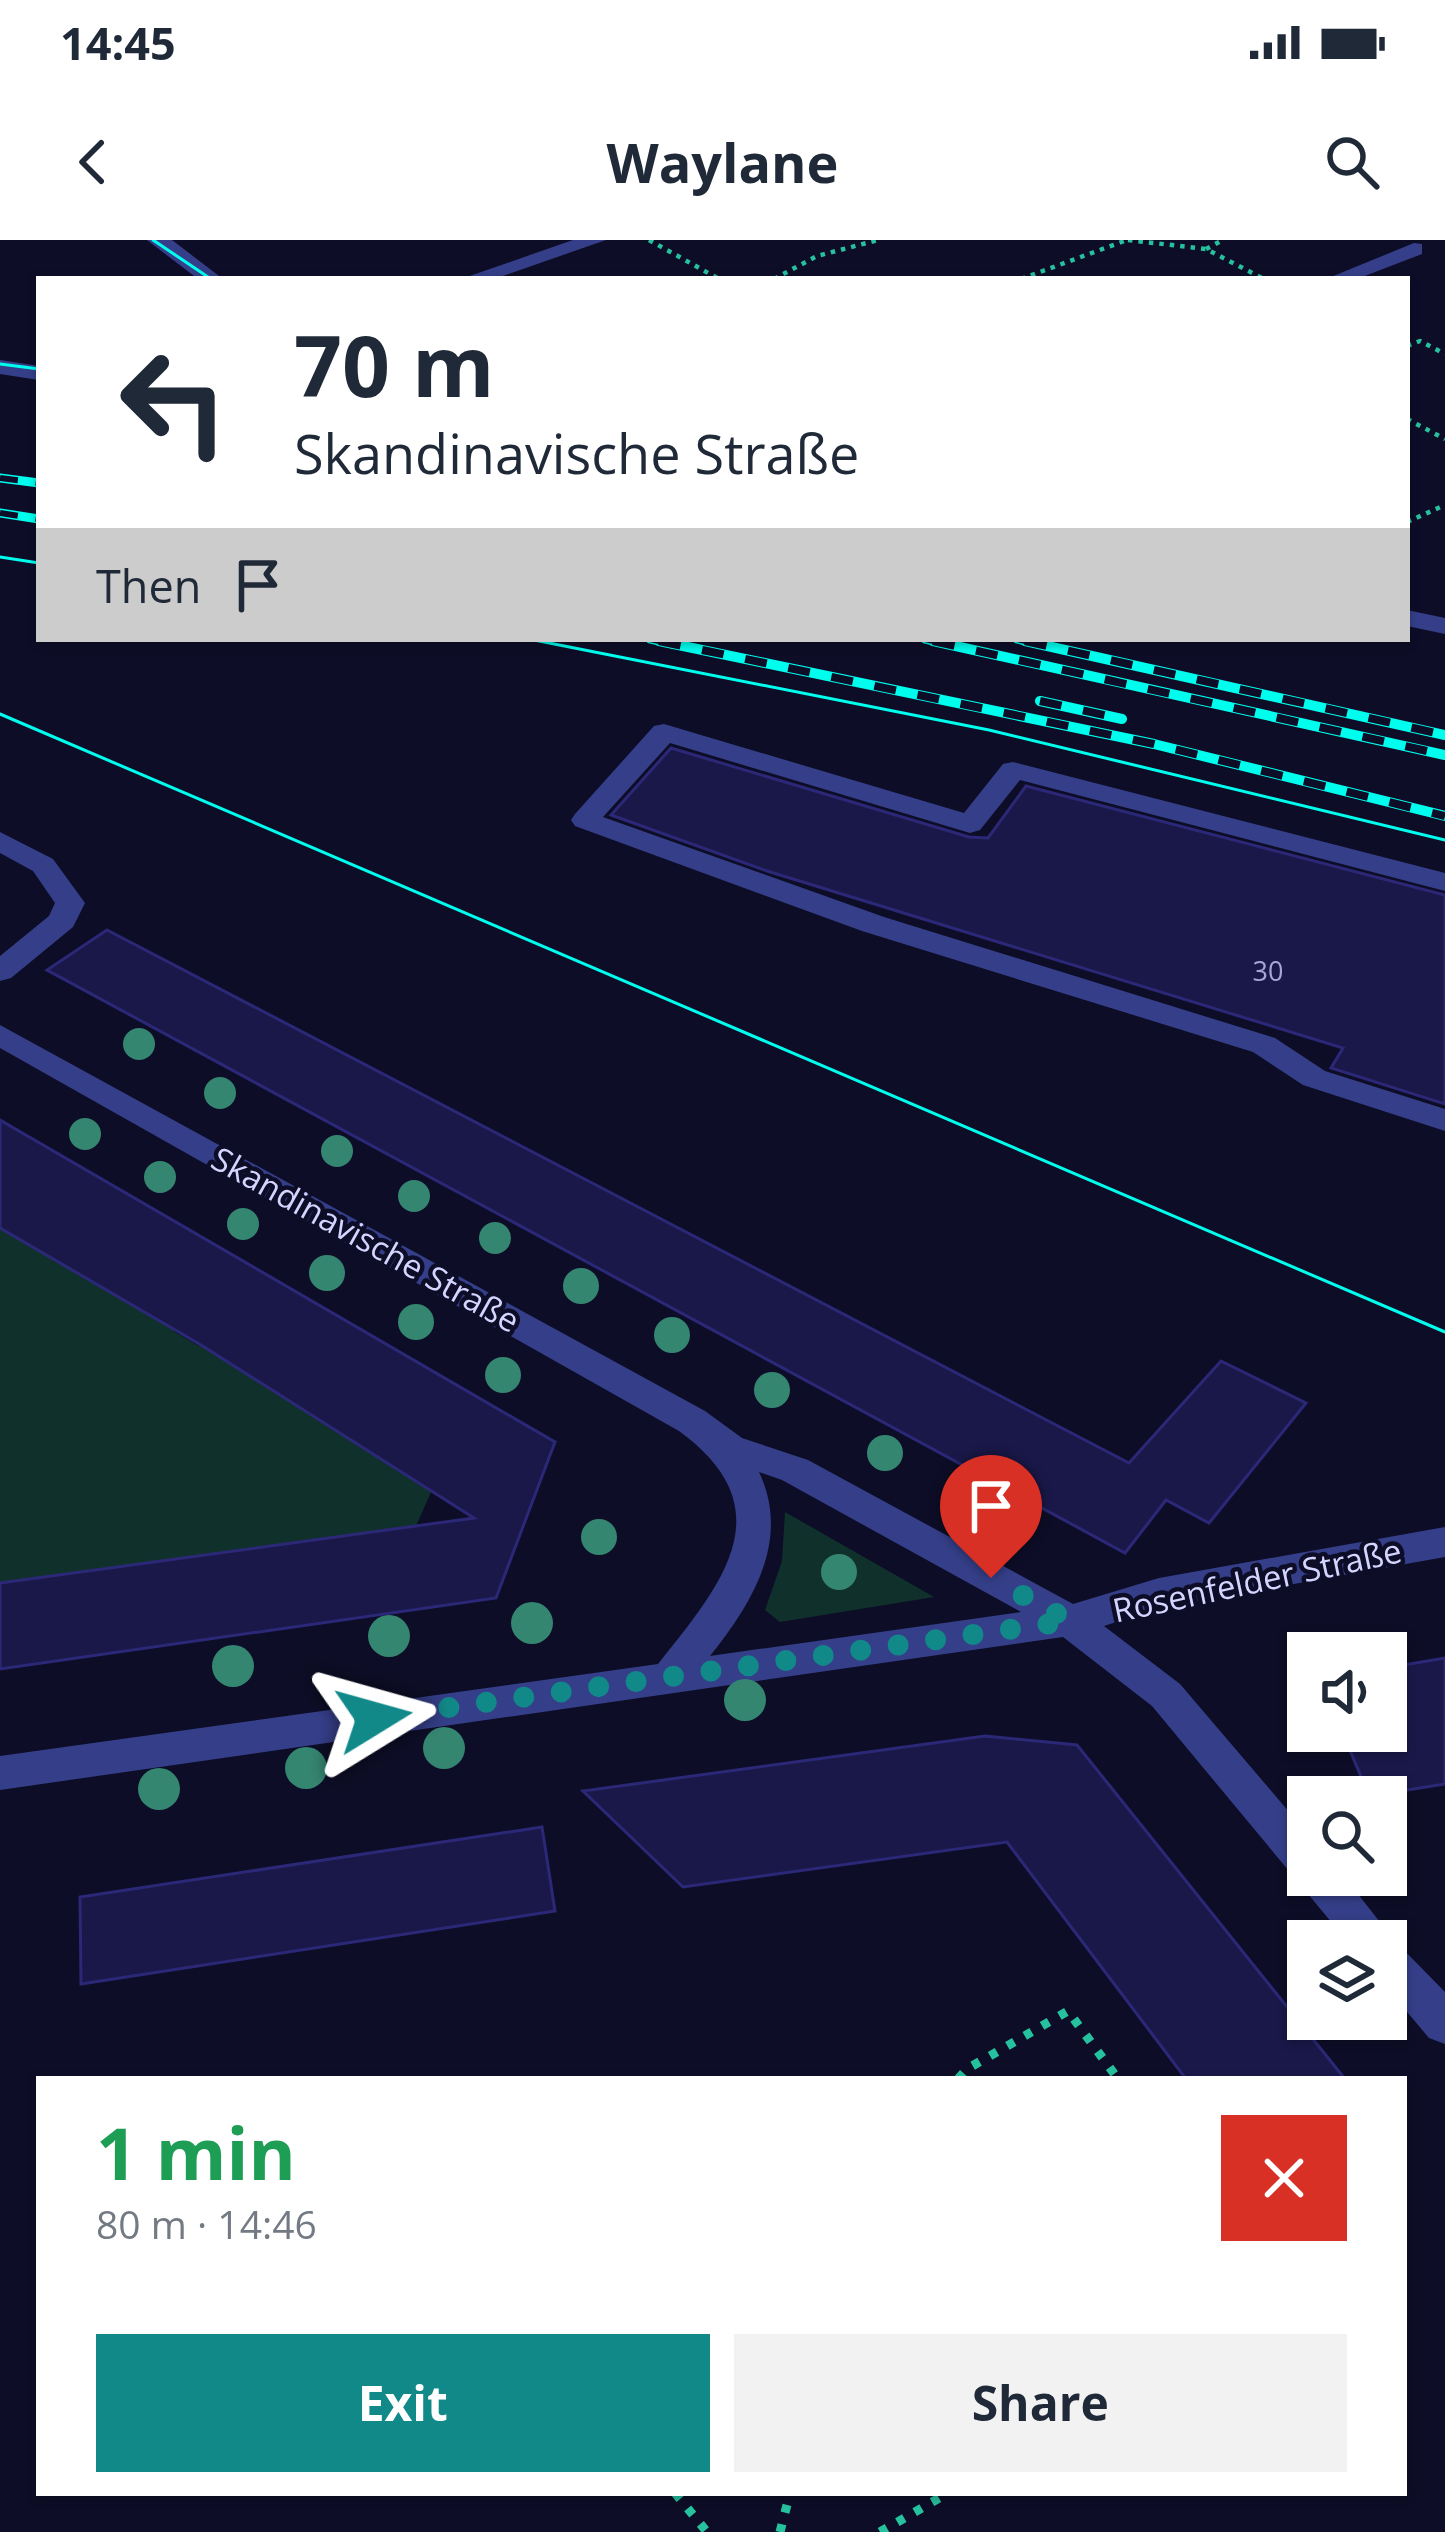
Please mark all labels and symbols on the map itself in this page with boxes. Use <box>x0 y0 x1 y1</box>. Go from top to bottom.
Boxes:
house number: 30 <box>1253 952 1283 989</box>
street label: Skandinavische Straße <box>204 1136 528 1342</box>
pin <box>940 1455 1042 1578</box>
street label: Rosenfelder Straße <box>1108 1527 1406 1633</box>
position arrow <box>311 1655 437 1781</box>

